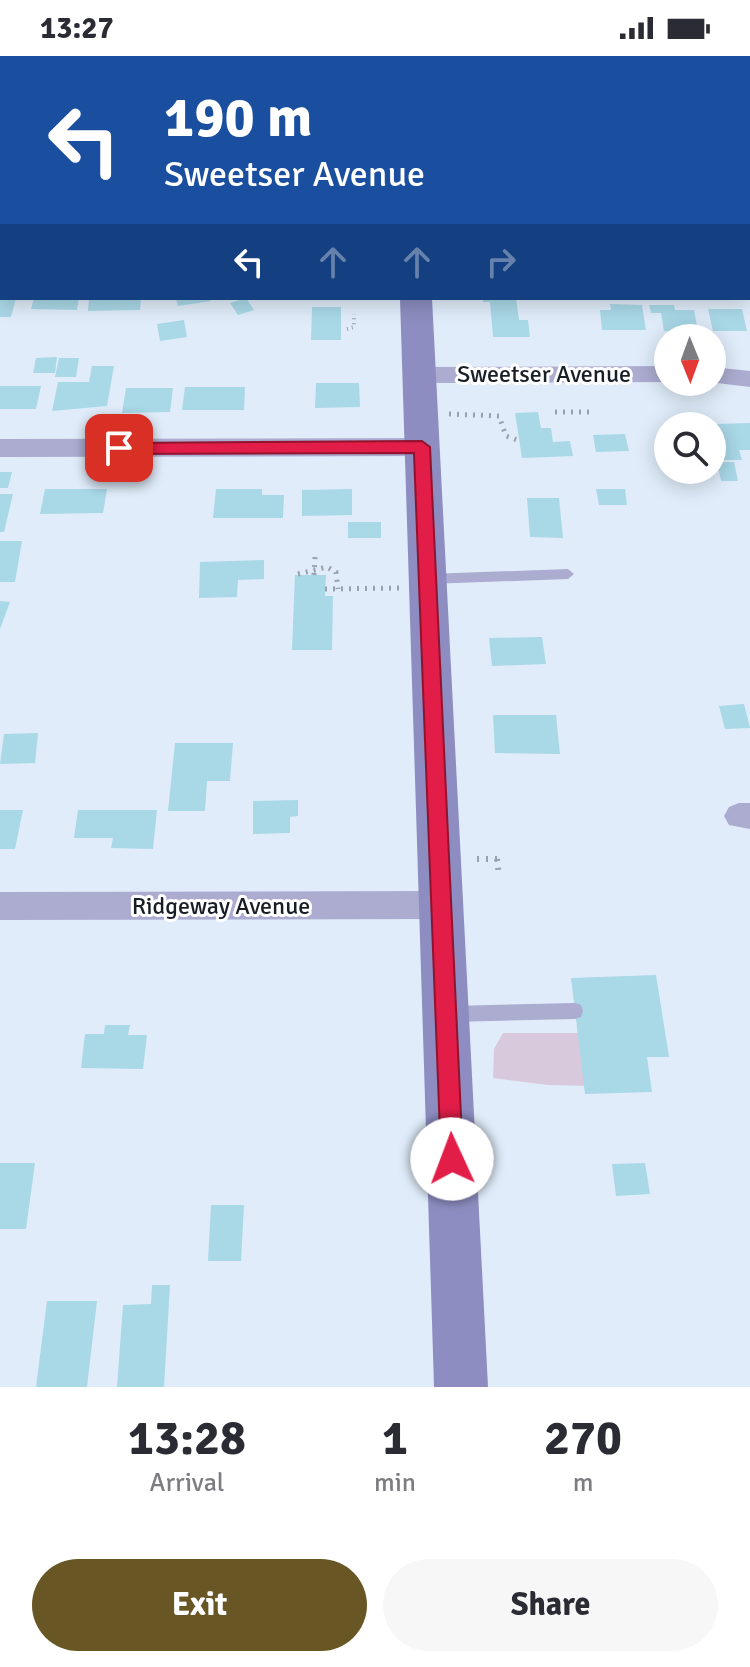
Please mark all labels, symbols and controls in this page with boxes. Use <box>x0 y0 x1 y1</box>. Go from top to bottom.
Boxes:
text: 13:27 <box>40 10 114 47</box>
text: 190 m <box>164 83 312 152</box>
icon: left <box>32 88 136 192</box>
text: Sweetser Avenue <box>164 152 425 197</box>
icon: left <box>227 240 271 284</box>
icon: ahead <box>311 240 355 284</box>
icon: ahead <box>395 240 439 284</box>
icon: right <box>479 240 523 284</box>
north arrow <box>654 324 726 396</box>
map controls <box>654 324 726 484</box>
street label: Sweetser Avenue <box>457 359 631 389</box>
button: search <box>654 412 726 484</box>
pin <box>85 414 153 482</box>
icon: arrive <box>97 426 141 470</box>
street label: Ridgeway Avenue <box>132 891 310 921</box>
position arrow <box>410 1117 494 1201</box>
text: 13:28 <box>128 1409 246 1468</box>
text: 1 <box>382 1409 408 1468</box>
text: 270 <box>544 1409 622 1468</box>
text: Arrival <box>150 1467 224 1499</box>
text: min <box>374 1467 416 1499</box>
text: m <box>573 1467 593 1499</box>
button: Exit <box>32 1559 367 1651</box>
button: Share <box>383 1559 718 1651</box>

